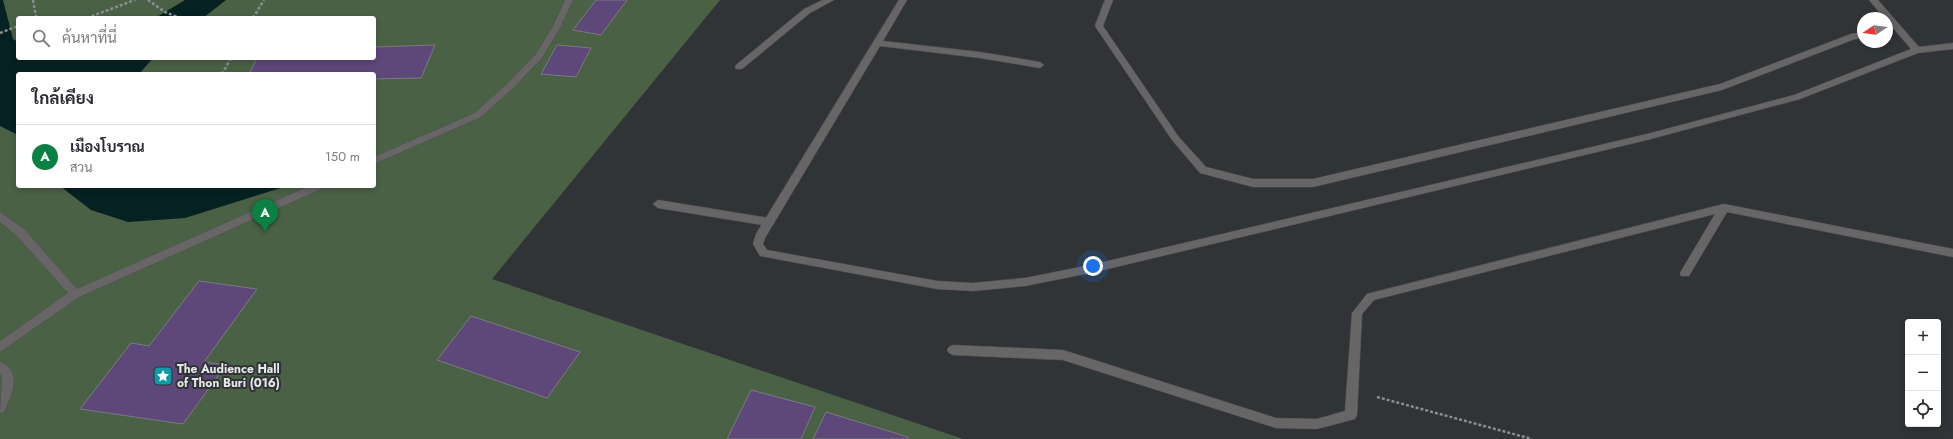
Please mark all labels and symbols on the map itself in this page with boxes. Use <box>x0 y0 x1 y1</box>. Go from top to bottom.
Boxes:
north arrow <box>1857 12 1893 48</box>
pin: A <box>252 199 278 232</box>
your location <box>1083 256 1103 276</box>
place label: The Audience Hall of Thon Buri (016) <box>177 360 280 392</box>
place icon: The Audience Hall of Thon Buri (016) <box>152 365 174 387</box>

